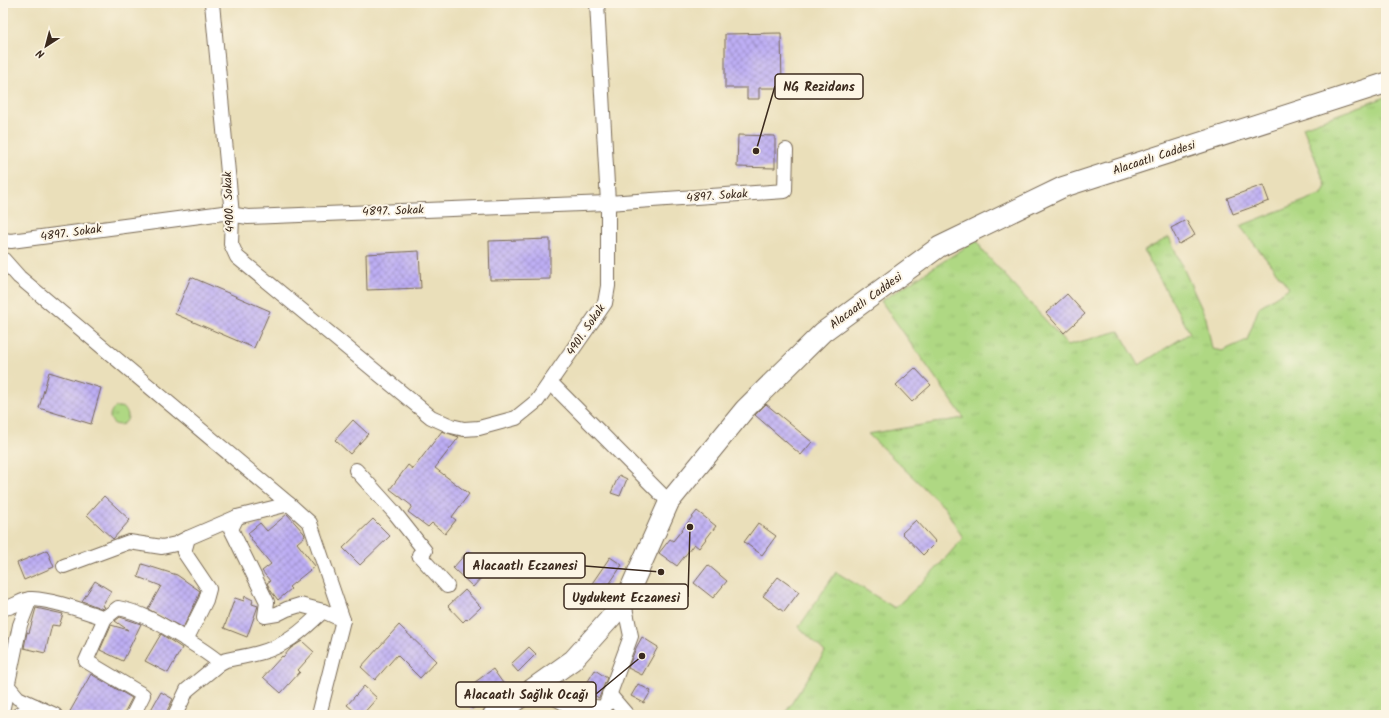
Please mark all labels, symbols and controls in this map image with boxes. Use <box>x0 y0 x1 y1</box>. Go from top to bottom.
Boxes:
north arrow <box>26 26 66 66</box>
text: N <box>33 44 49 63</box>
callout: NG Rezidans <box>775 74 863 99</box>
text: NG Rezidans <box>783 77 855 98</box>
street label: Alacaatlı Caddesi <box>1110 135 1199 180</box>
street label: 4900. Sokak <box>218 171 240 233</box>
street label: 4897. Sokak <box>686 184 749 208</box>
street label: 4897. Sokak <box>362 200 424 222</box>
street label: 4897. Sokak <box>39 219 103 247</box>
street label: Alacaatlı Caddesi <box>826 267 907 334</box>
street label: 4901. Sokak <box>562 300 610 360</box>
callout: Alacaatlı Eczanesi <box>464 553 585 578</box>
text: Alacaatlı Eczanesi <box>473 556 578 577</box>
callout: Uydukent Eczanesi <box>564 584 688 609</box>
text: Uydukent Eczanesi <box>572 588 681 609</box>
callout: Alacaatlı Sağlık Ocağı <box>456 682 596 707</box>
text: Alacaatlı Sağlık Ocağı <box>464 685 589 706</box>

